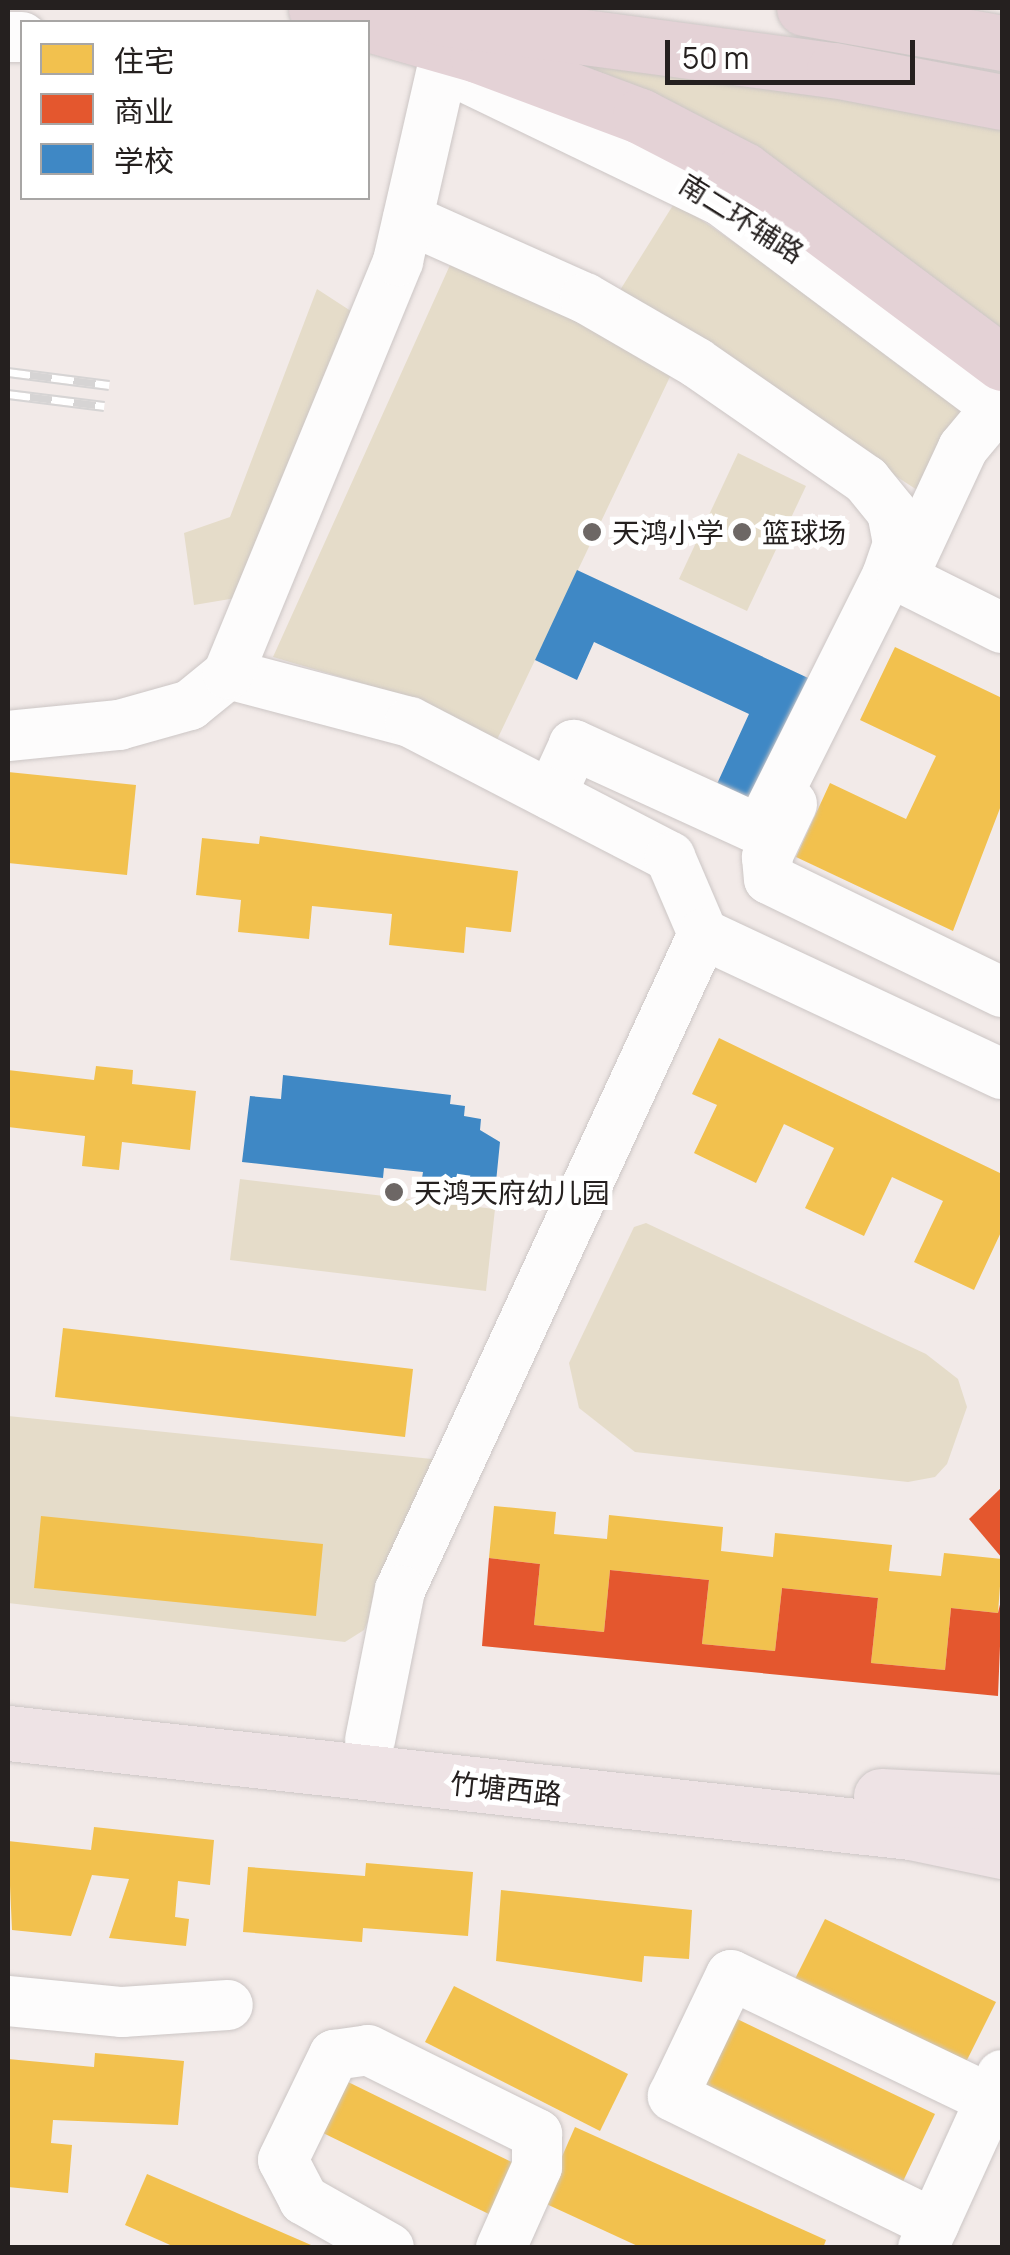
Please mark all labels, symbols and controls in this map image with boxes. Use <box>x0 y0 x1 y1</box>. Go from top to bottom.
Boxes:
legend <box>20 20 370 200</box>
scale bar <box>670 20 920 82</box>
text: 50 m <box>682 37 749 78</box>
text: 住宅 <box>114 40 174 81</box>
text: 商业 <box>114 90 174 131</box>
text: 学校 <box>114 140 174 181</box>
street label: 南二环辅路 <box>674 167 810 269</box>
place label: 天鸿小学 <box>612 515 724 549</box>
place label: 篮球场 <box>762 515 846 549</box>
marker: 天鸿小学 <box>581 521 603 543</box>
marker: 篮球场 <box>731 521 753 543</box>
place label: 天鸿天府幼儿园 <box>414 1175 610 1209</box>
marker: 天鸿天府幼儿园 <box>383 1181 405 1203</box>
street label: 竹塘西路 <box>449 1765 563 1811</box>

